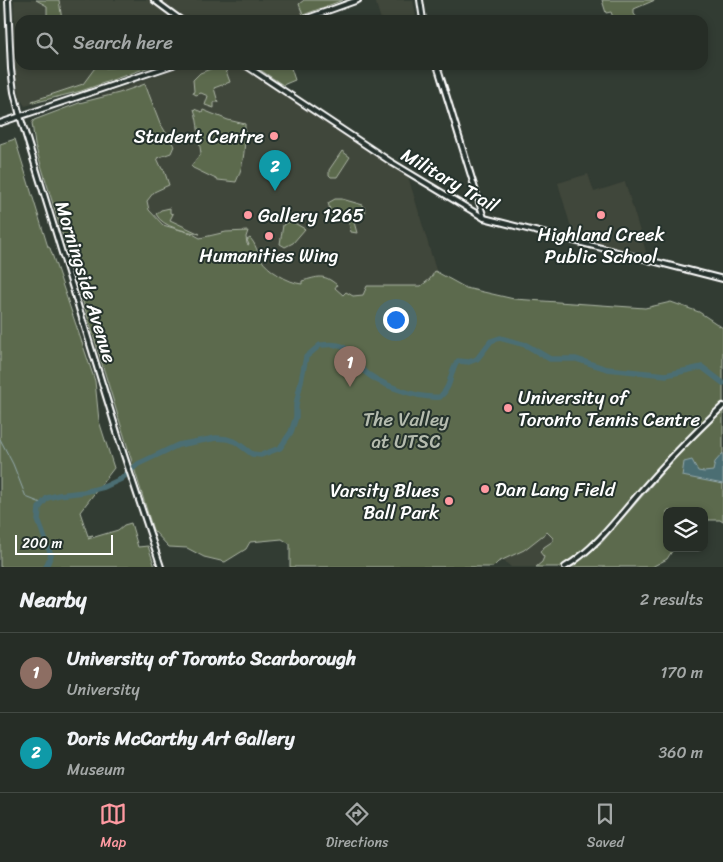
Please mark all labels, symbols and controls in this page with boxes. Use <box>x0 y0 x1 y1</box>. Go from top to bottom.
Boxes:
search box <box>15 15 708 70</box>
text: Search here <box>73 26 173 59</box>
icon: search <box>33 29 61 57</box>
place label: Student Centre <box>134 120 264 153</box>
marker: Student Centre <box>268 130 280 142</box>
street label: Military Trail <box>395 139 506 222</box>
pin: 2 <box>259 150 291 191</box>
street label: Morningside Avenue <box>46 197 126 368</box>
place label: Gallery 1265 <box>258 199 364 232</box>
marker: Gallery 1265 <box>242 209 254 221</box>
marker: Highland Creek Public School <box>595 209 607 221</box>
place label: Highland Creek Public School <box>537 218 665 273</box>
marker: Humanities Wing <box>263 230 275 242</box>
place label: Humanities Wing <box>199 239 339 272</box>
your location <box>383 307 409 333</box>
pin: 1 <box>334 346 366 387</box>
place label: University of Toronto Tennis Centre <box>518 381 701 436</box>
marker: University of Toronto Tennis Centre <box>502 402 514 414</box>
park label: The Valley at UTSC <box>363 403 449 458</box>
place label: Dan Lang Field <box>495 473 616 506</box>
place label: Varsity Blues Ball Park <box>330 474 440 529</box>
marker: Dan Lang Field <box>479 483 491 495</box>
marker: Varsity Blues Ball Park <box>443 495 455 507</box>
map controls <box>663 507 708 552</box>
button: layers <box>663 507 708 552</box>
text: 200 m <box>22 531 62 556</box>
scale bar <box>15 532 112 555</box>
text: Nearby <box>20 581 86 619</box>
text: 2 results <box>640 585 703 614</box>
text: University of Toronto Scarborough <box>67 642 356 675</box>
text: 1 <box>33 658 39 687</box>
text: 170 m <box>660 658 703 687</box>
text: University <box>67 675 140 704</box>
text: Doris McCarthy Art Gallery <box>67 722 295 755</box>
text: 2 <box>31 738 41 767</box>
text: 360 m <box>659 738 703 767</box>
text: Museum <box>67 755 125 784</box>
tab: Map <box>99 800 127 855</box>
tab: Directions <box>326 800 388 855</box>
tab: Saved <box>587 800 624 855</box>

